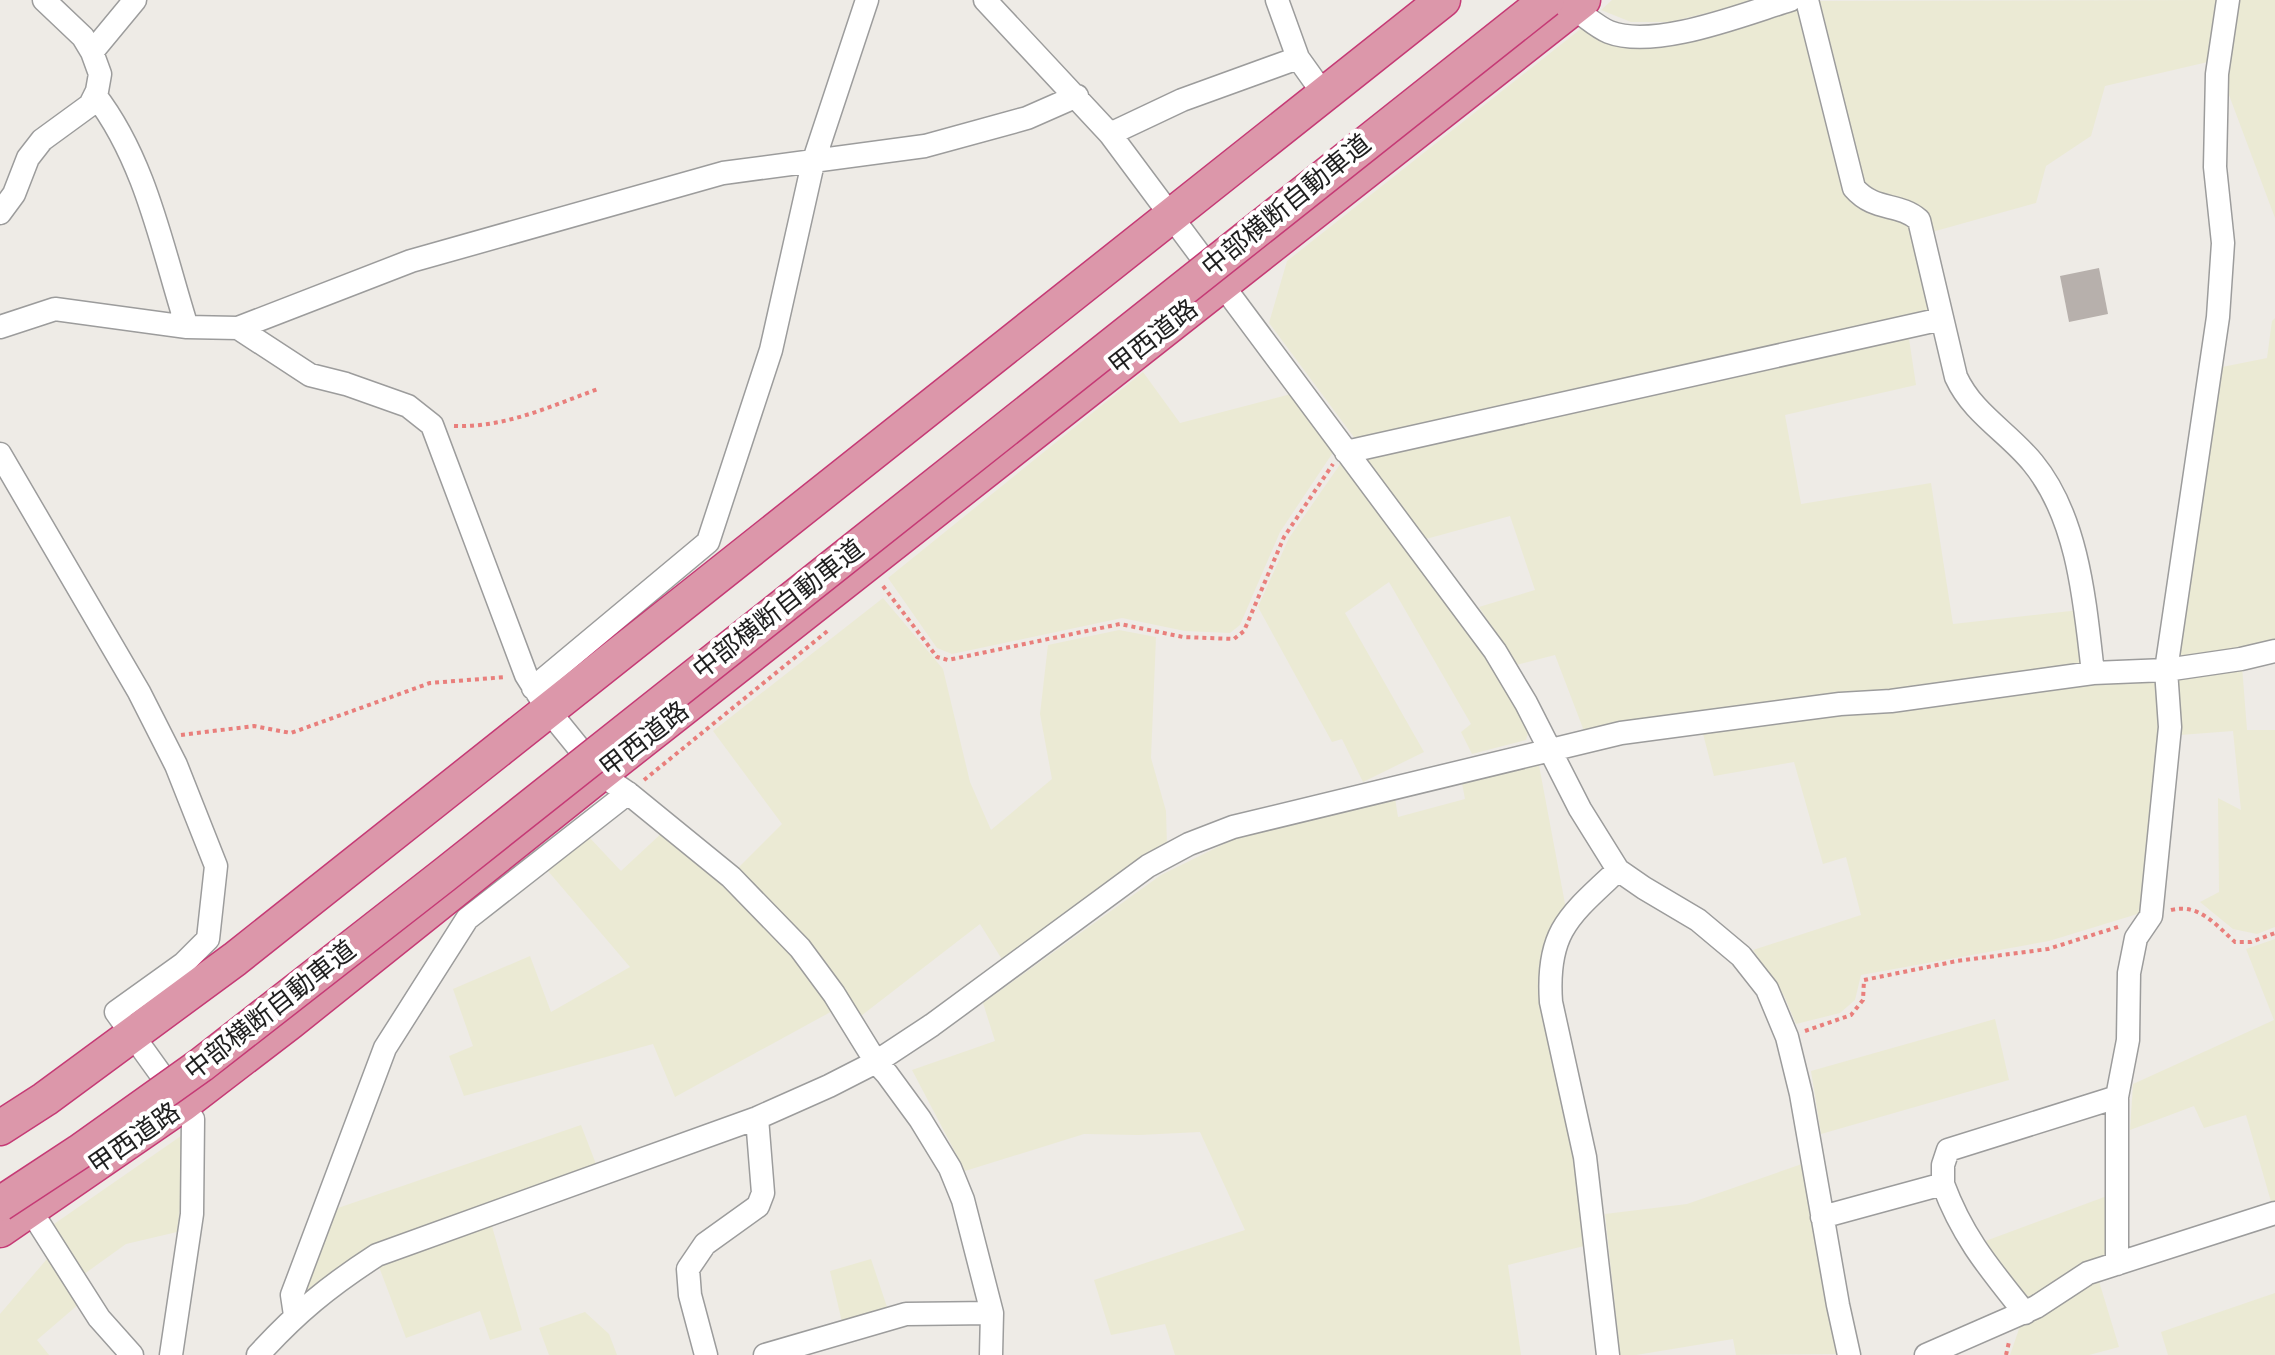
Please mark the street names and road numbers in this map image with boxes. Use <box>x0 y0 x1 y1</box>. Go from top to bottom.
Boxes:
street label: 中部横断自動車道 <box>1196 128 1377 283</box>
street label: 甲西道路 <box>1103 293 1204 382</box>
street label: 中部横断自動車道 <box>687 533 870 686</box>
street label: 甲西道路 <box>594 695 695 784</box>
street label: 中部横断自動車道 <box>179 934 362 1087</box>
street label: 甲西道路 <box>83 1096 186 1181</box>

